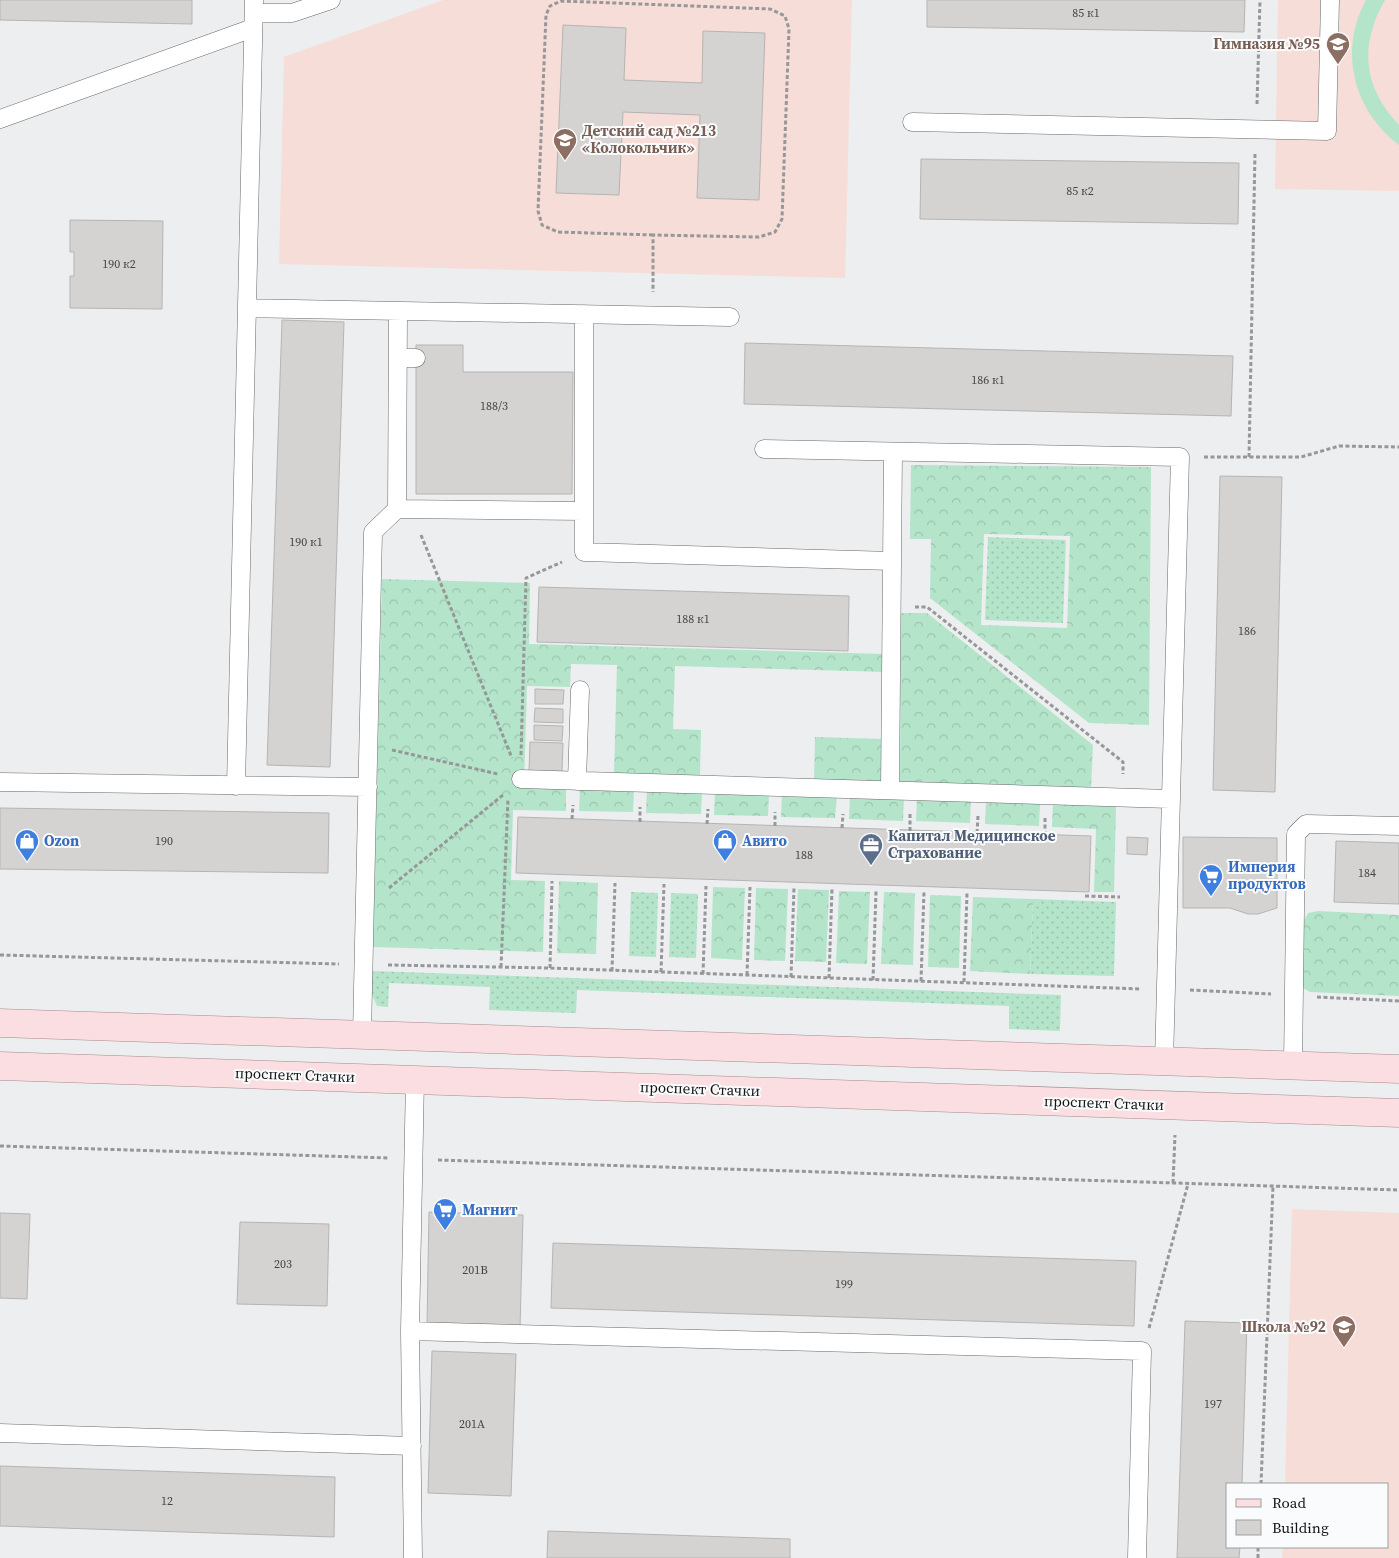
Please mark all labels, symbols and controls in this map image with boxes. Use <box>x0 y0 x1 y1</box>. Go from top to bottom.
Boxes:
house number: 85 к1 <box>1072 5 1100 21</box>
school or university icon: Гимназия №95 <box>1325 31 1351 65</box>
place label: Гимназия №95 <box>1213 33 1320 54</box>
place label: Детский сад №213 «Колокольчик» <box>582 120 716 158</box>
school or university icon: Детский сад №213 «Колокольчик» <box>552 127 578 161</box>
house number: 85 к2 <box>1066 183 1094 199</box>
house number: 190 к2 <box>102 256 136 272</box>
house number: 186 к1 <box>971 372 1005 388</box>
house number: 188/3 <box>480 398 508 414</box>
house number: 190 к1 <box>289 534 323 550</box>
house number: 188 к1 <box>676 611 710 627</box>
house number: 186 <box>1238 623 1256 639</box>
place label: Капитал Медицинское Страхование <box>888 825 1056 863</box>
shop icon: Ozon <box>14 828 40 862</box>
shop icon: Авито <box>712 828 738 862</box>
place label: Ozon <box>44 830 79 851</box>
place label: Авито <box>742 830 787 851</box>
office icon: Капитал Медицинское Страхование <box>858 832 884 866</box>
house number: 190 <box>155 833 173 849</box>
house number: 188 <box>795 847 813 863</box>
place label: Империя продуктов <box>1228 856 1306 894</box>
supermarket icon: Империя продуктов <box>1198 863 1224 897</box>
house number: 184 <box>1358 865 1376 881</box>
street label: проспект Стачки <box>235 1062 356 1087</box>
street label: проспект Стачки <box>640 1076 761 1101</box>
street label: проспект Стачки <box>1044 1090 1165 1115</box>
supermarket icon: Магнит <box>432 1197 458 1231</box>
place label: Магнит <box>462 1199 518 1220</box>
house number: 203 <box>274 1256 292 1272</box>
house number: 201В <box>462 1262 488 1278</box>
house number: 199 <box>835 1276 853 1292</box>
school or university icon: Школа №92 <box>1331 1314 1357 1348</box>
place label: Школа №92 <box>1241 1316 1326 1337</box>
house number: 197 <box>1204 1396 1222 1412</box>
house number: 201А <box>459 1416 485 1432</box>
legend <box>1226 1483 1389 1548</box>
text: Road <box>1272 1492 1306 1513</box>
house number: 12 <box>161 1493 173 1509</box>
text: Building <box>1272 1517 1329 1538</box>

